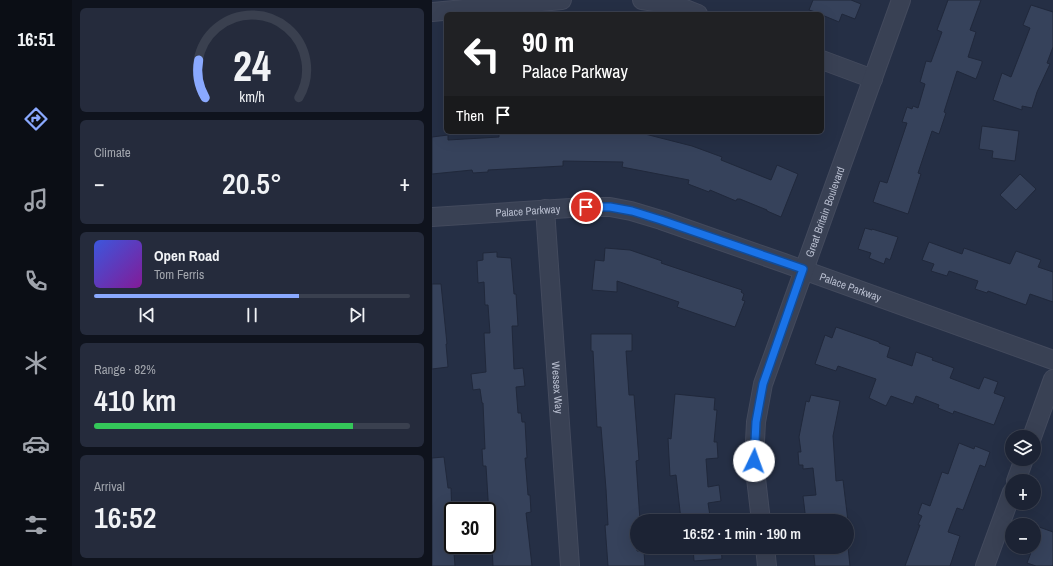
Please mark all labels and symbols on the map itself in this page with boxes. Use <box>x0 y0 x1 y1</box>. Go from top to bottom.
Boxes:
street label: Great Britain Boulevard <box>802 165 848 259</box>
pin <box>569 190 603 224</box>
street label: Palace Parkway <box>495 202 561 220</box>
street label: Palace Parkway <box>818 269 884 305</box>
street label: Wessex Way <box>549 361 566 415</box>
position arrow <box>733 440 775 482</box>
speed limit sign: 30 <box>444 502 496 554</box>

